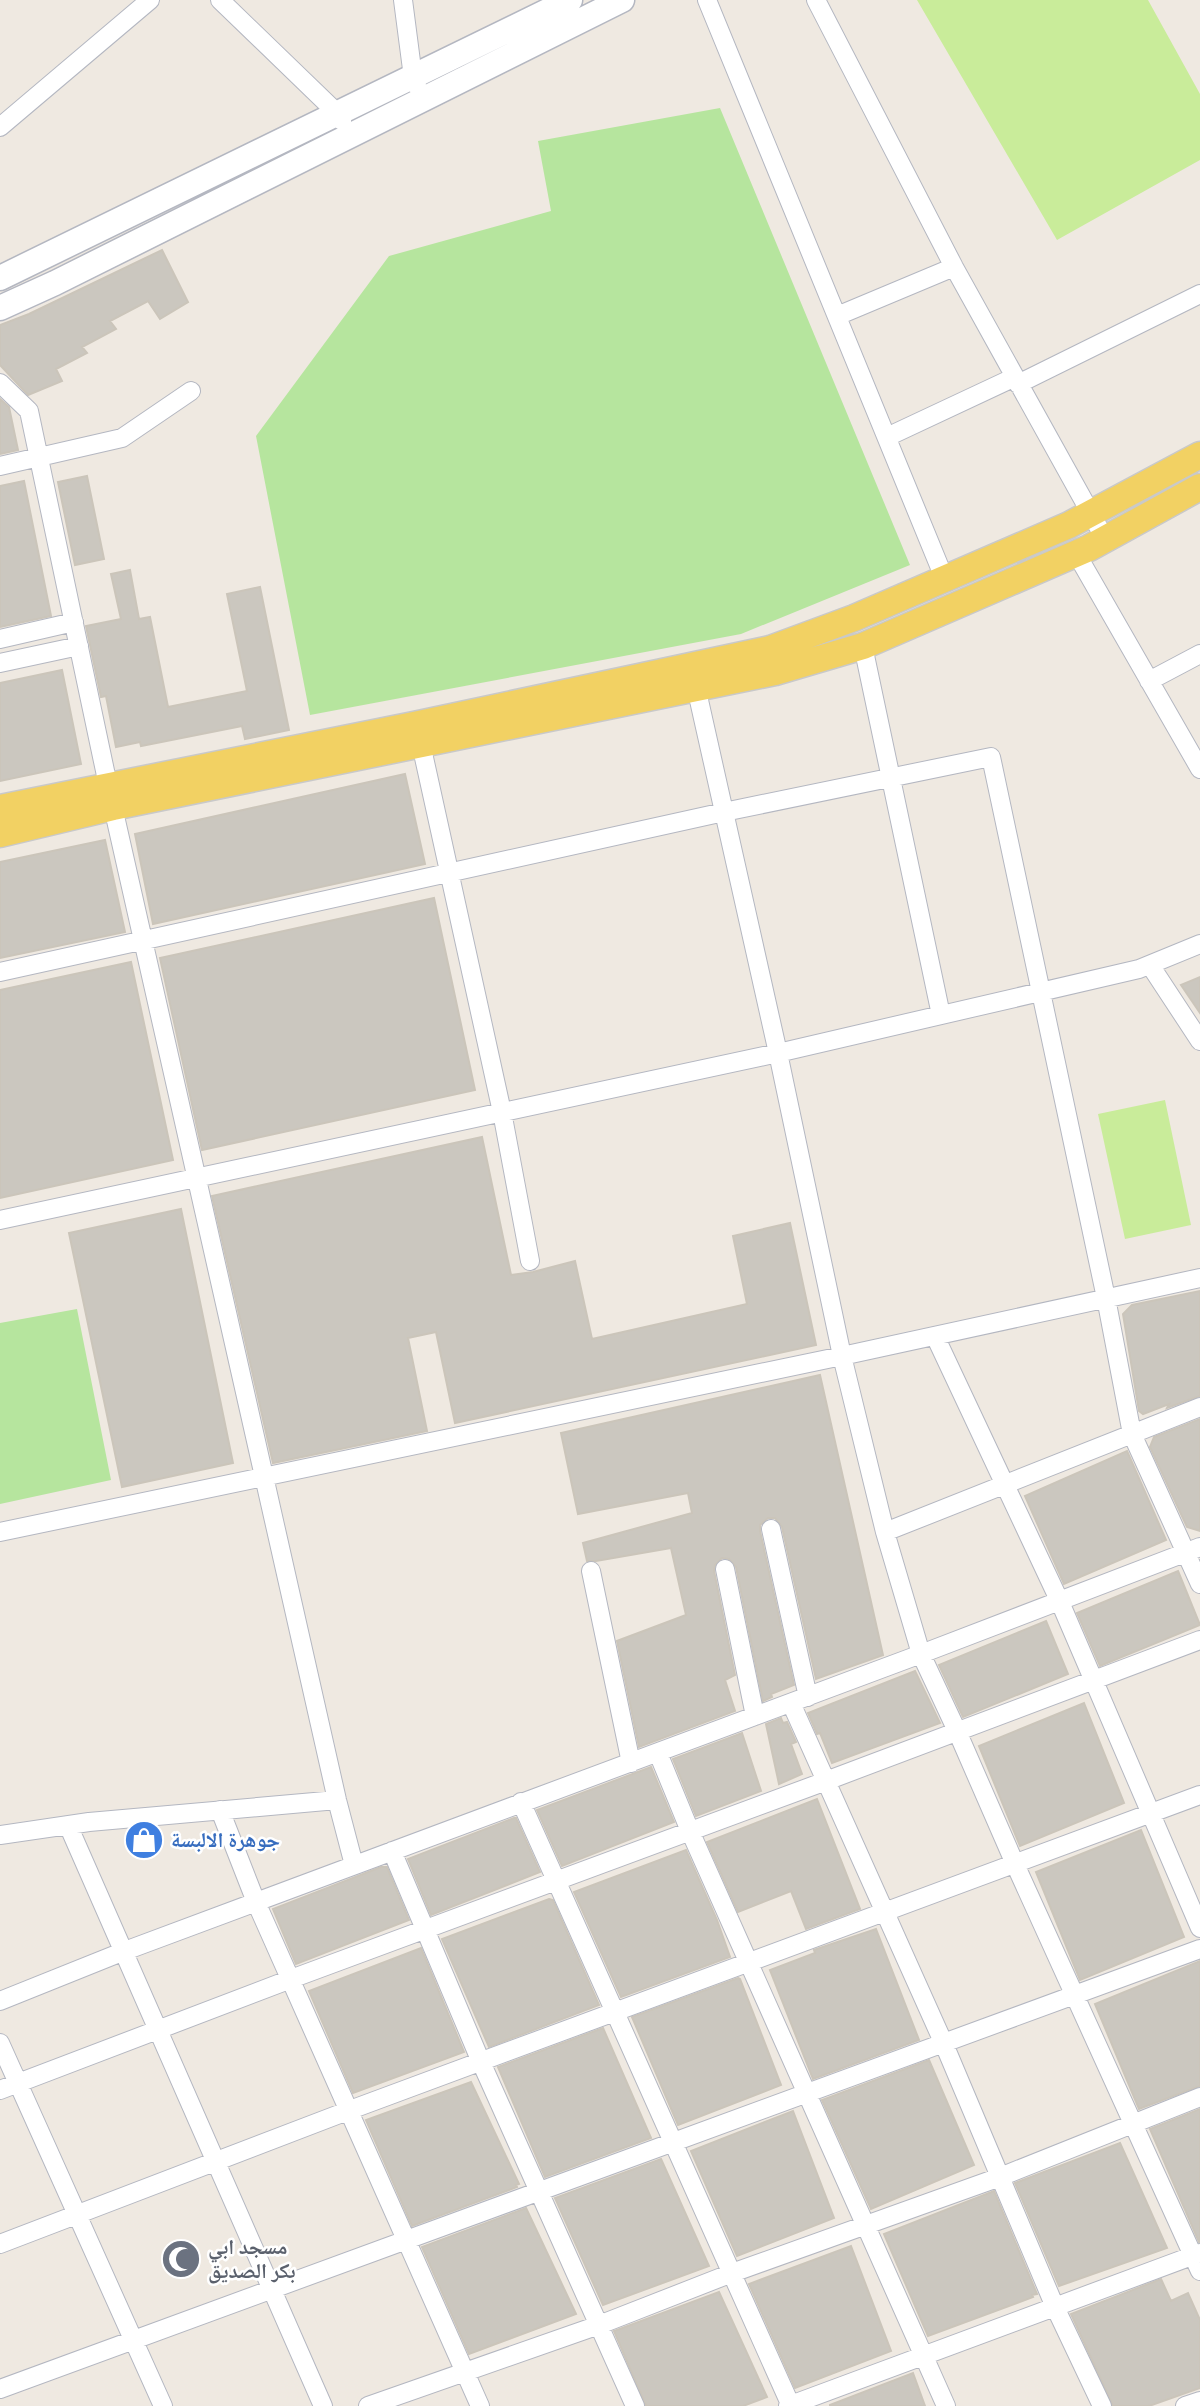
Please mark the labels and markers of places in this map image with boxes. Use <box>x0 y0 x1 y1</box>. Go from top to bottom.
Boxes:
shop icon: جوهرة الالبسة <box>123 1819 165 1861</box>
place label: جوهرة الالبسة <box>171 1827 280 1853</box>
place label: مسجد ابي بكر الصديق <box>208 2234 295 2284</box>
mosque icon: مسجد ابي بكر الصديق <box>160 2238 202 2280</box>

